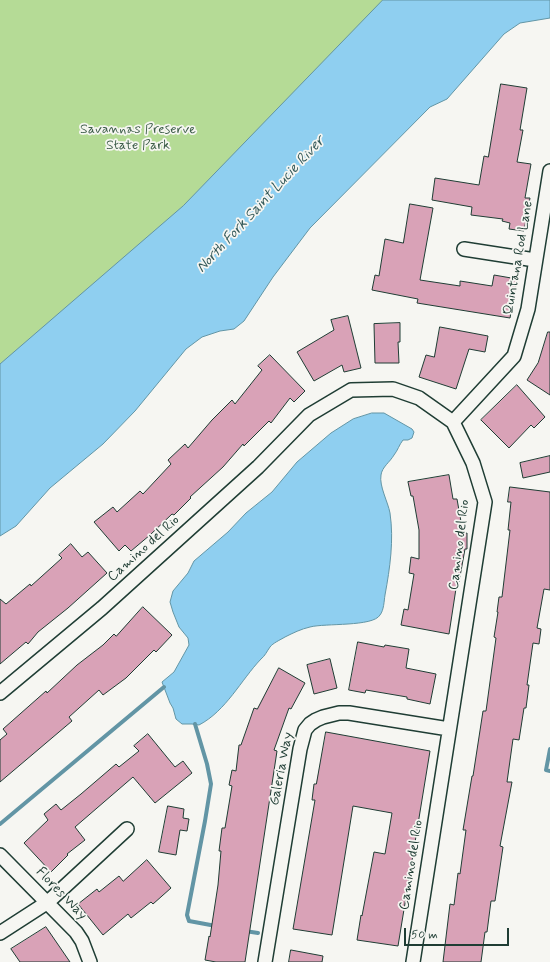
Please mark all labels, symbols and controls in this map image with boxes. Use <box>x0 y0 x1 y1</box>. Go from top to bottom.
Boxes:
park label: Savannas Preserve State Park <box>80 122 196 154</box>
water label: North Fork Saint Lucie River <box>193 133 329 277</box>
street label: Quintana Rod Lane <box>501 200 537 316</box>
street label: Camino del Rio <box>446 499 474 591</box>
street label: Camino del Rio <box>105 512 183 586</box>
street label: Galeria Way <box>267 731 297 807</box>
street label: Camino del Rio <box>397 819 427 911</box>
street label: Flores Way <box>32 864 90 924</box>
scale bar <box>406 920 511 946</box>
text: 50 m <box>411 927 438 943</box>

